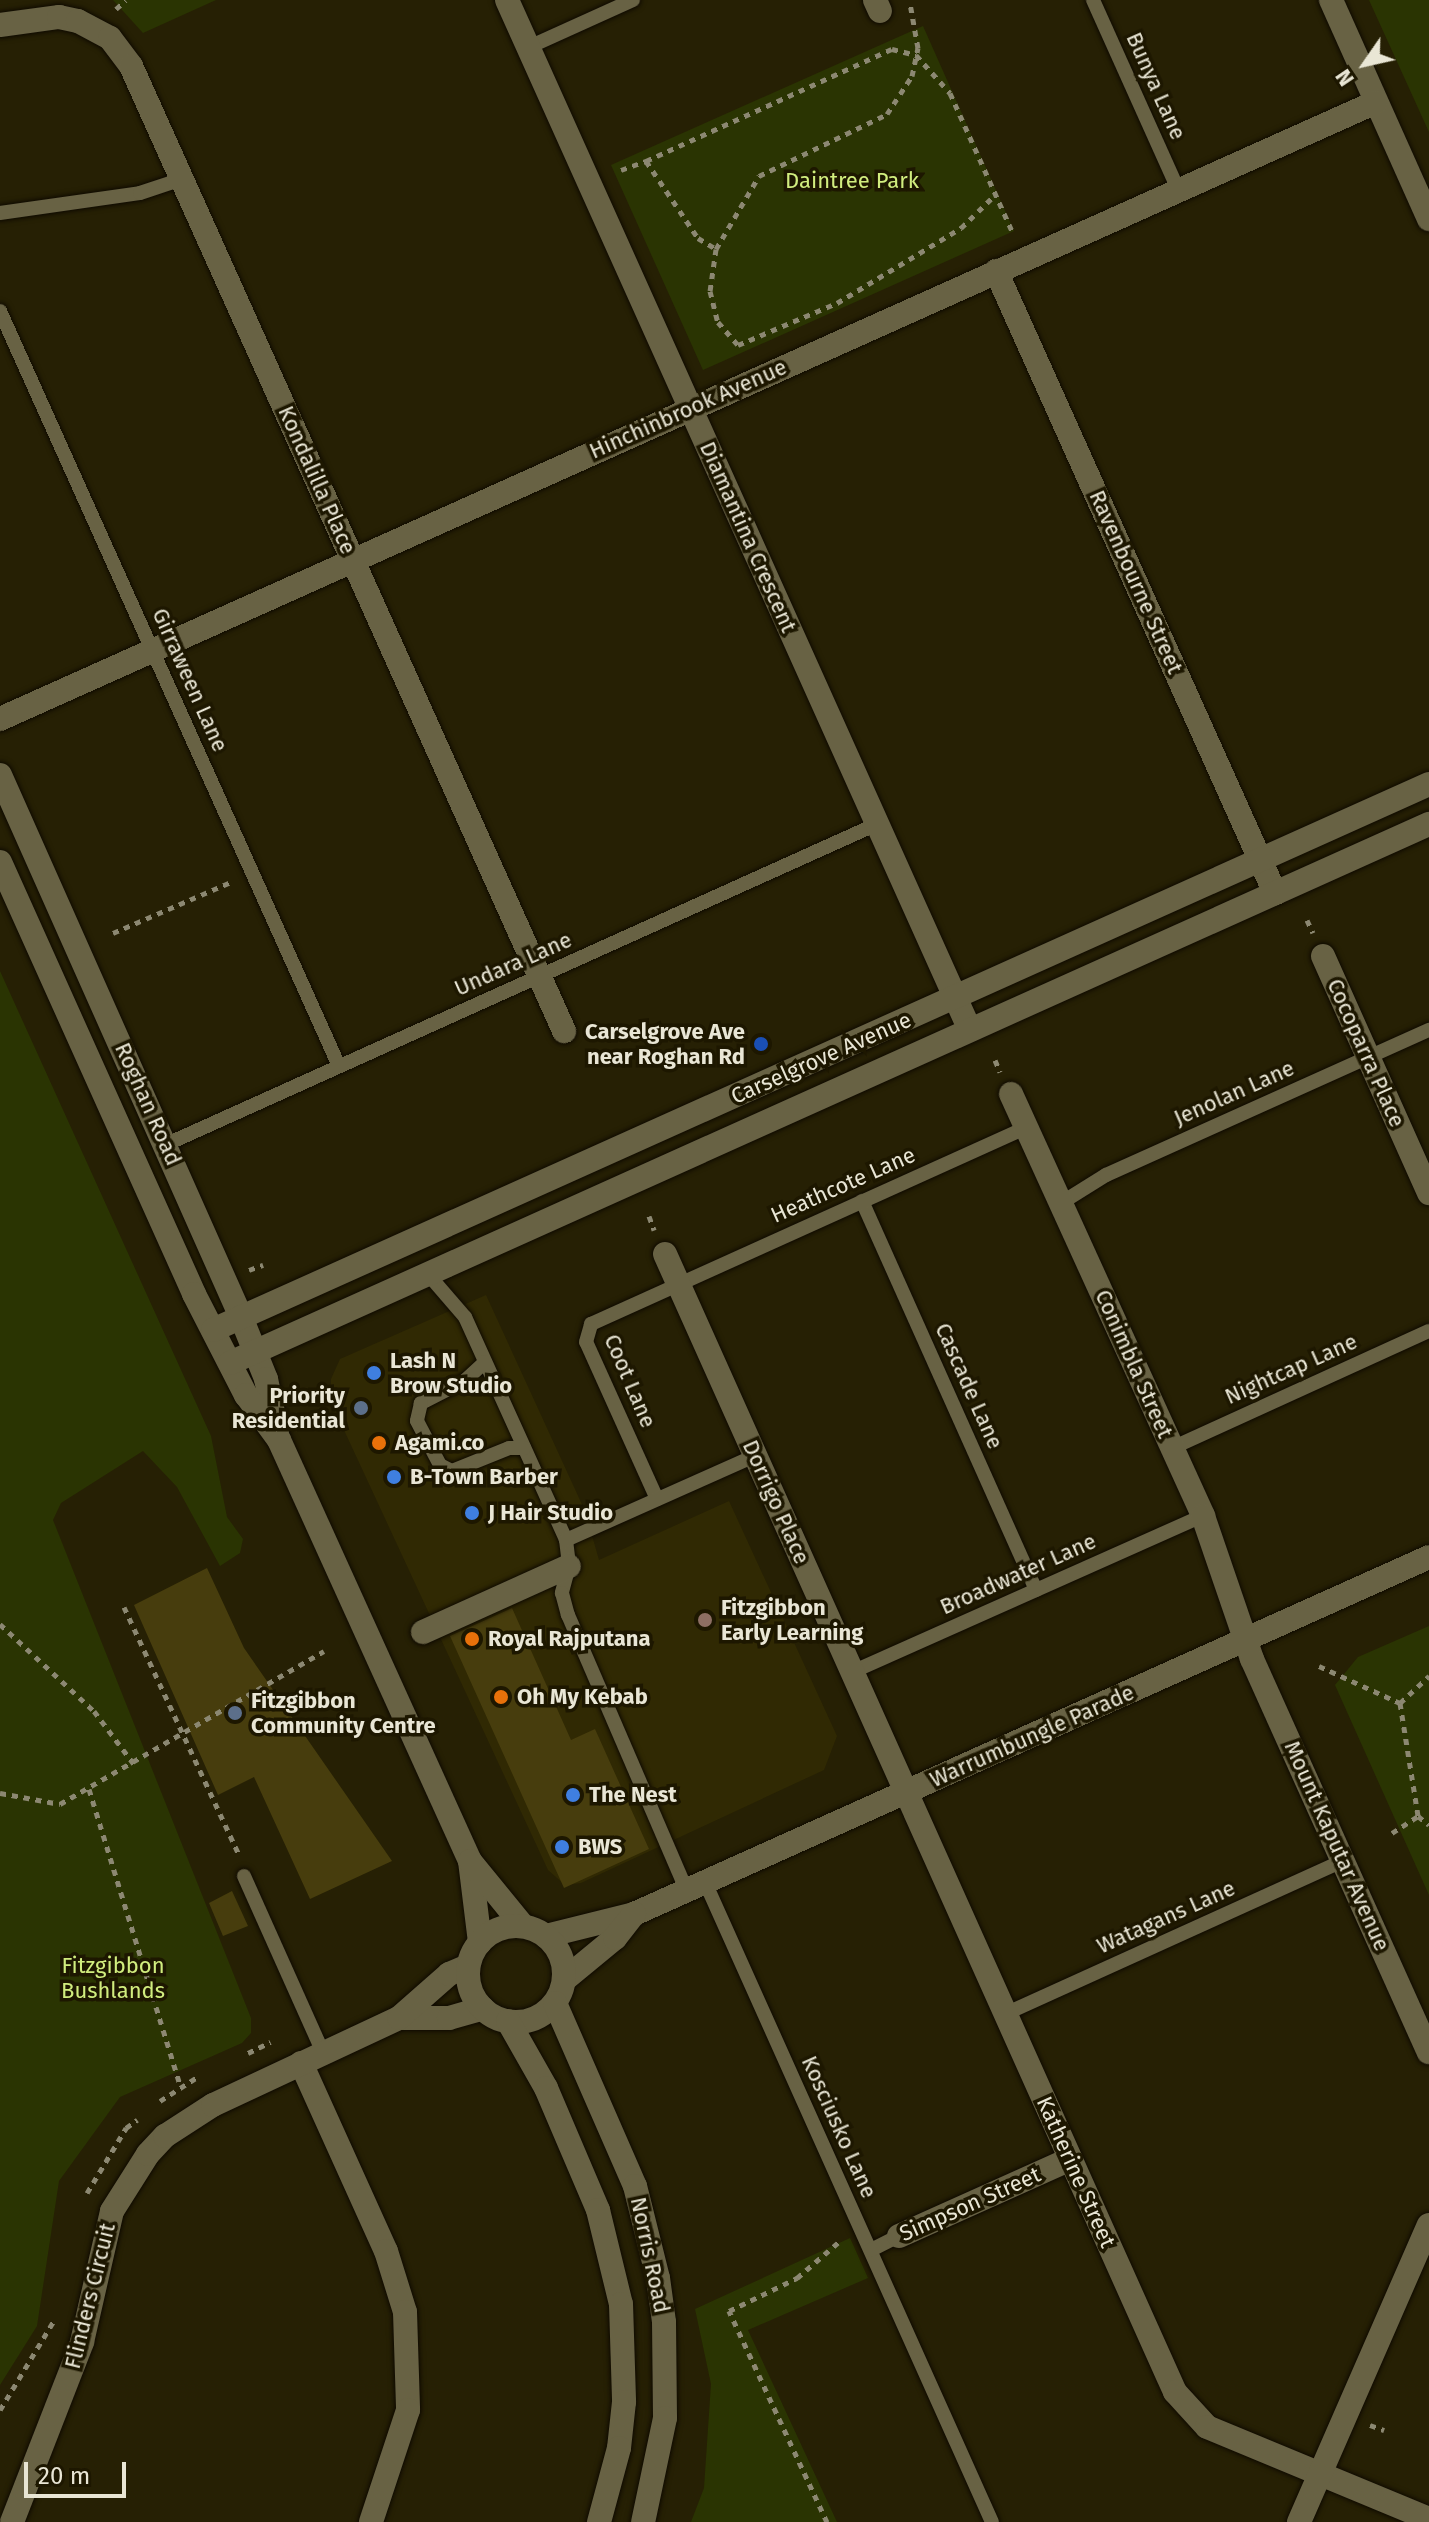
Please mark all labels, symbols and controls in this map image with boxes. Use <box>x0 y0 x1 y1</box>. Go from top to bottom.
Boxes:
north arrow <box>1325 24 1405 104</box>
street label: Bunya Lane <box>1121 28 1191 144</box>
text: N <box>1329 64 1360 91</box>
park label: Daintree Park <box>785 168 919 194</box>
street label: Hinchinbrook Avenue <box>585 354 791 464</box>
street label: Kondalilla Place <box>273 402 361 558</box>
street label: Diamantina Crescent <box>694 438 802 636</box>
street label: Ravenbourne Street <box>1084 486 1188 678</box>
street label: Girraween Lane <box>147 604 233 756</box>
street label: Undara Lane <box>450 926 576 1002</box>
street label: Cocoparra Place <box>1322 975 1410 1131</box>
street label: Carselgrove Avenue <box>727 1006 915 1110</box>
place label: Carselgrove Ave near Roghan Rd <box>585 1018 745 1070</box>
marker: Carselgrove Ave near Roghan Rd <box>752 1035 770 1053</box>
street label: Roghan Road <box>109 1039 187 1169</box>
street label: Jenolan Lane <box>1170 1055 1298 1131</box>
street label: Heathcote Lane <box>767 1141 919 1229</box>
street label: Conimbla Street <box>1089 1286 1179 1442</box>
street label: Cascade Lane <box>929 1319 1009 1453</box>
street label: Nightcap Lane <box>1221 1328 1361 1410</box>
street label: Coot Lane <box>599 1330 661 1432</box>
place label: Lash N Brow Studio <box>390 1347 512 1398</box>
marker: Lash N Brow Studio <box>365 1364 383 1382</box>
place label: Priority Residential <box>232 1382 345 1434</box>
marker: Priority Residential <box>352 1399 370 1417</box>
place label: Agami.co <box>395 1430 484 1456</box>
marker: Agami.co <box>370 1434 388 1452</box>
street label: Dorrigo Place <box>737 1436 815 1568</box>
place label: B-Town Barber <box>410 1464 558 1490</box>
marker: B-Town Barber <box>385 1468 403 1486</box>
place label: J Hair Studio <box>488 1500 613 1526</box>
marker: J Hair Studio <box>463 1504 481 1522</box>
street label: Broadwater Lane <box>936 1528 1100 1620</box>
place label: Fitzgibbon Early Learning <box>721 1594 863 1646</box>
marker: Fitzgibbon Early Learning <box>696 1611 714 1629</box>
place label: Royal Rajputana <box>488 1626 651 1652</box>
marker: Royal Rajputana <box>463 1630 481 1648</box>
street label: Warrumbungle Parade <box>926 1679 1138 1793</box>
place label: Oh My Kebab <box>517 1684 648 1710</box>
place label: Fitzgibbon Community Centre <box>251 1687 436 1738</box>
marker: Oh My Kebab <box>492 1688 510 1706</box>
marker: Fitzgibbon Community Centre <box>226 1704 244 1722</box>
street label: Mount Kaputar Avenue <box>1279 1737 1395 1955</box>
place label: The Nest <box>589 1782 677 1808</box>
marker: The Nest <box>564 1786 582 1804</box>
place label: BWS <box>578 1834 622 1860</box>
marker: BWS <box>553 1838 571 1856</box>
street label: Watagans Lane <box>1093 1875 1239 1959</box>
park label: Fitzgibbon Bushlands <box>61 1952 165 2004</box>
street label: Kosciusko Lane <box>796 2052 882 2202</box>
street label: Katherine Street <box>1031 2092 1121 2252</box>
street label: Simpson Street <box>895 2161 1045 2247</box>
street label: Norris Road <box>625 2195 675 2315</box>
street label: Flinders Circuit <box>59 2220 121 2372</box>
scale bar <box>28 2446 130 2496</box>
text: 20 m <box>38 2462 90 2490</box>

